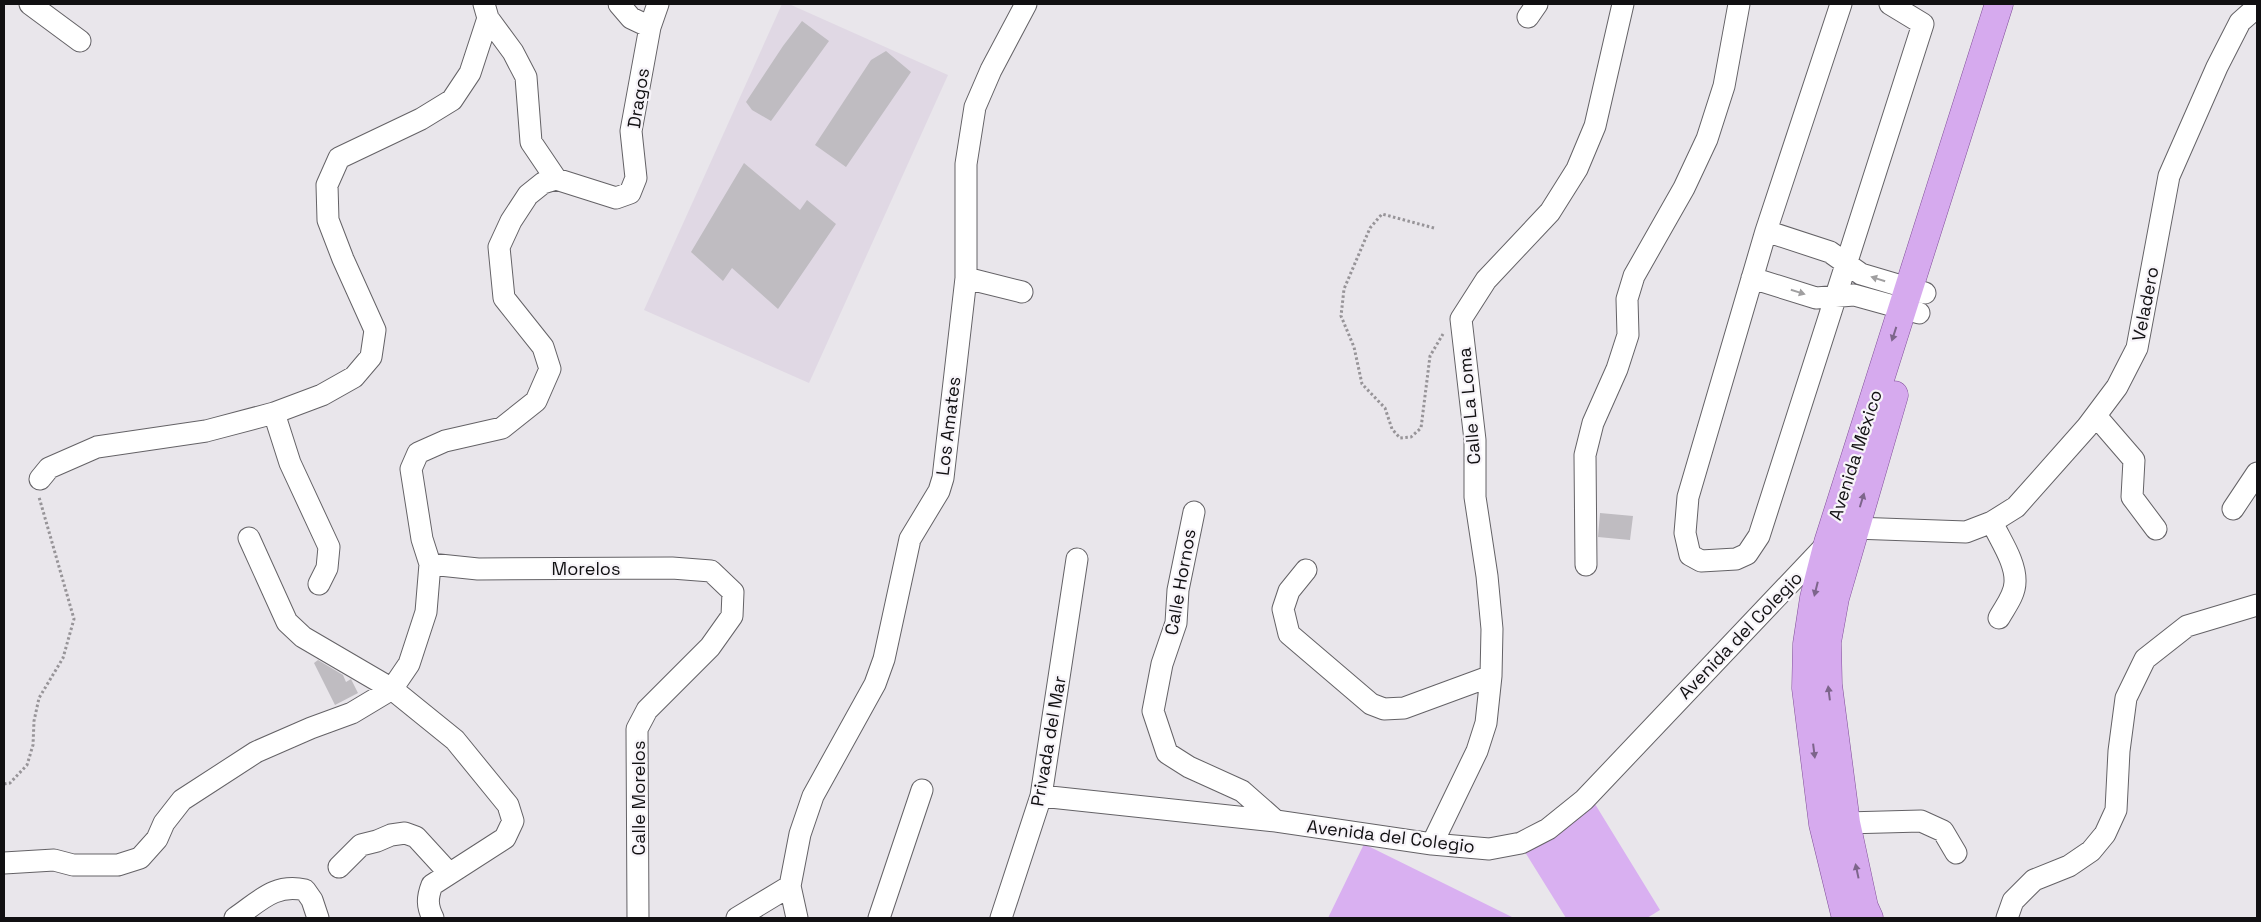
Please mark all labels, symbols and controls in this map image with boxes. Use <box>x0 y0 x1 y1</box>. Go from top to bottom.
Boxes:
street label: Dragos <box>622 66 654 130</box>
street label: Veladero <box>2127 265 2163 343</box>
one-way arrow <box>1870 275 1885 283</box>
one-way arrow <box>1791 289 1806 297</box>
one-way arrow <box>1889 326 1897 341</box>
street label: Calle La Loma <box>1452 346 1486 466</box>
street label: Los Amates <box>931 375 965 477</box>
street label: Avenida México <box>1823 387 1887 523</box>
one-way arrow <box>1859 493 1867 508</box>
street label: Calle Hornos <box>1159 527 1201 637</box>
street label: Morelos <box>552 557 620 580</box>
street label: Avenida del Colegio <box>1673 566 1807 704</box>
one-way arrow <box>1812 582 1820 597</box>
street label: Privada del Mar <box>1025 674 1071 808</box>
one-way arrow <box>1825 685 1833 701</box>
street label: Calle Morelos <box>627 741 650 855</box>
one-way arrow <box>1810 743 1818 759</box>
street label: Avenida del Colegio <box>1306 814 1476 858</box>
one-way arrow <box>1852 863 1860 879</box>

